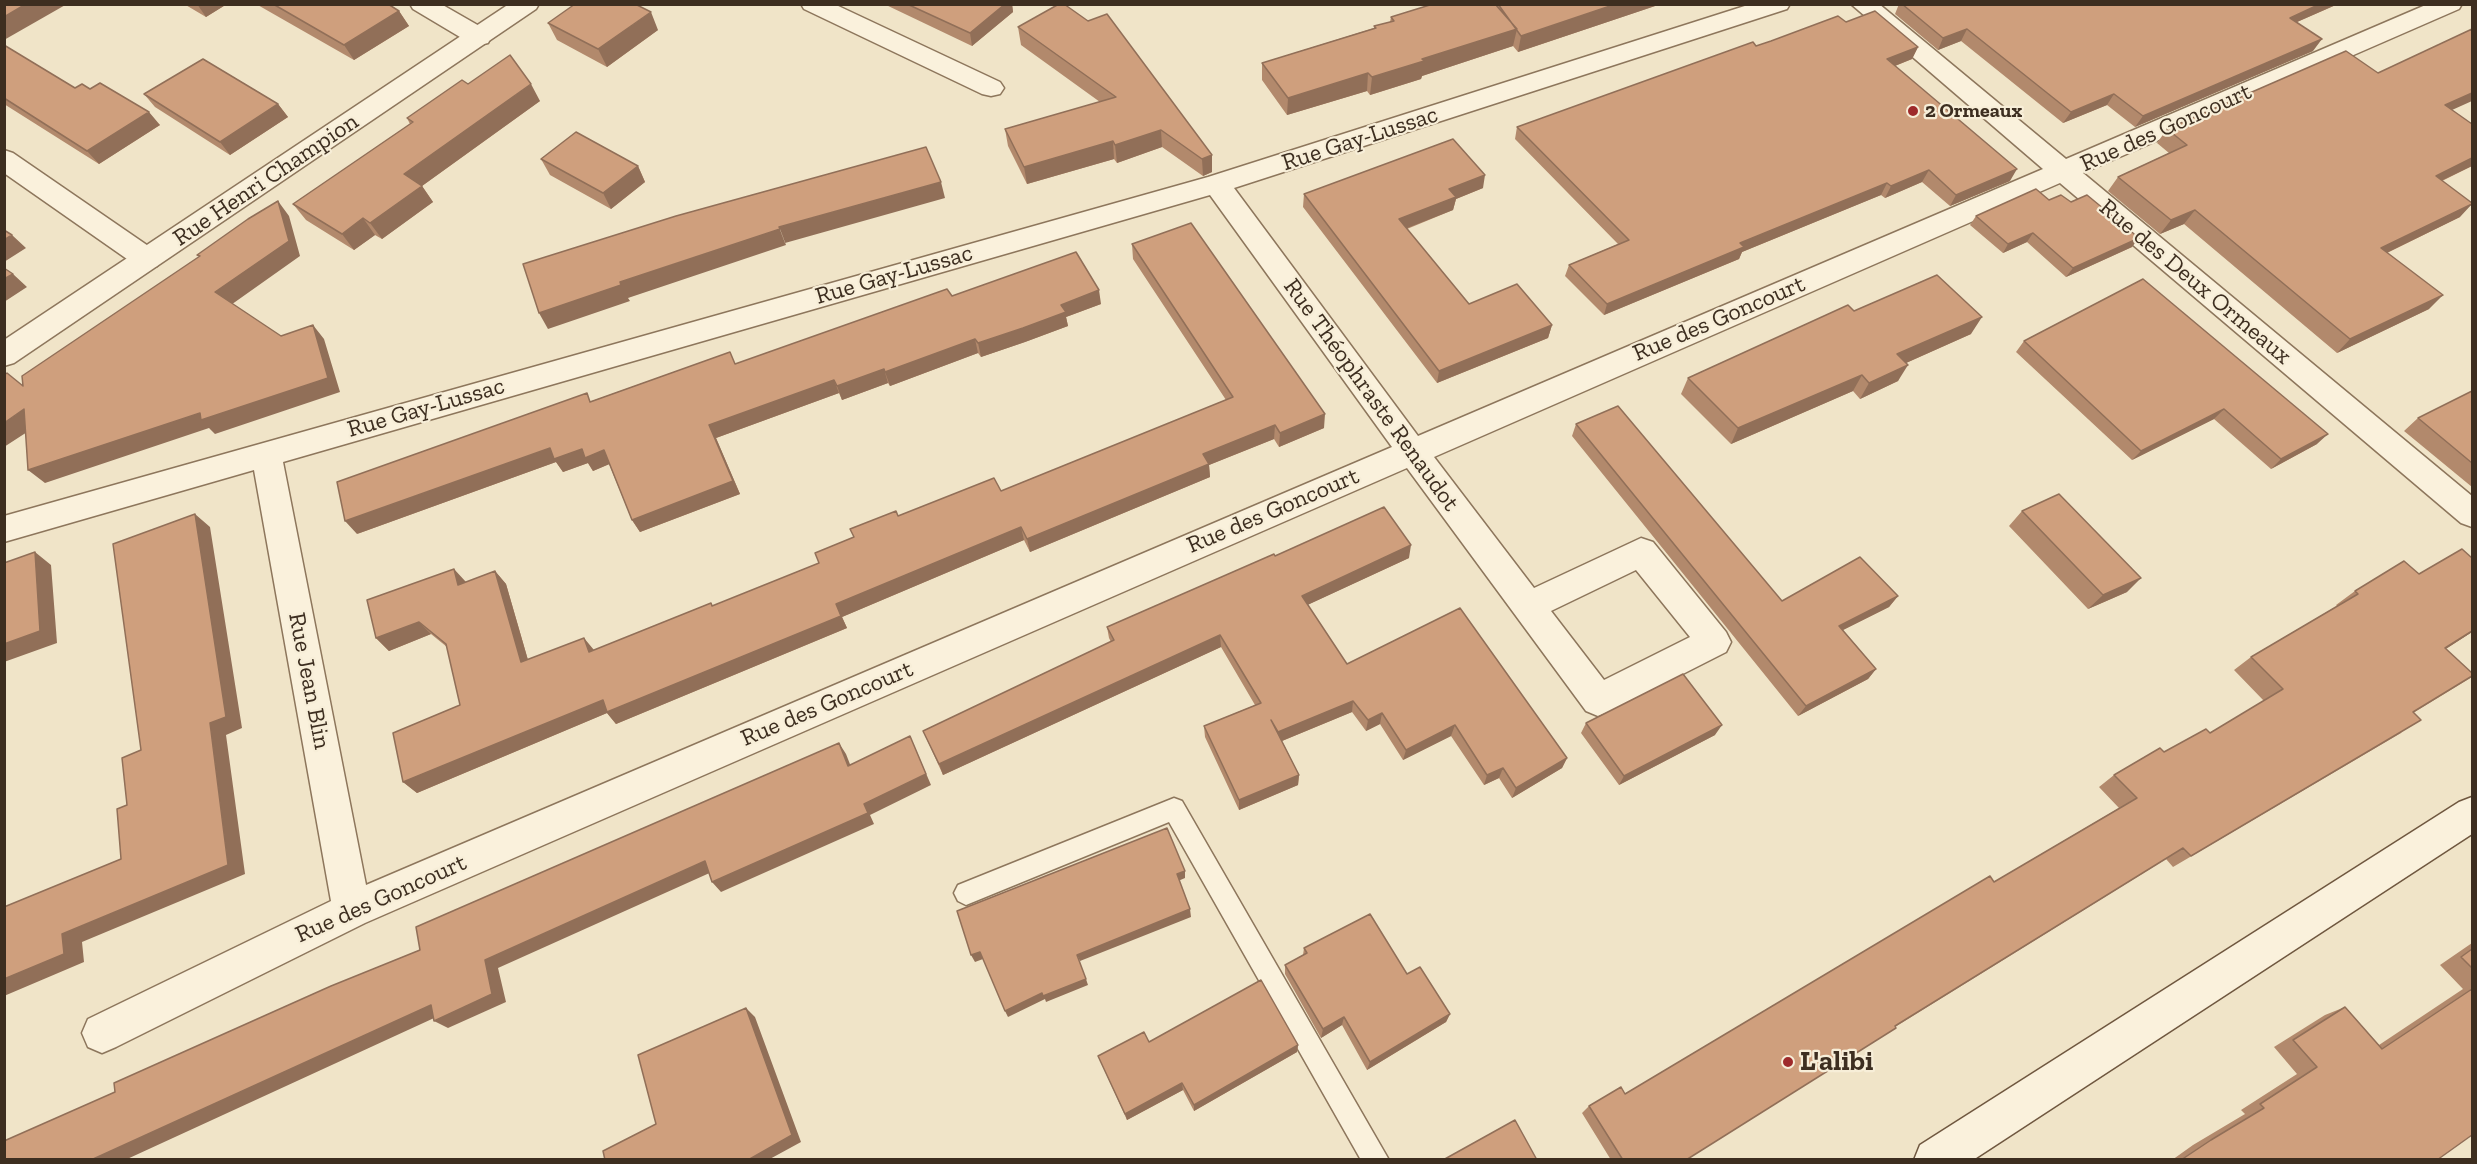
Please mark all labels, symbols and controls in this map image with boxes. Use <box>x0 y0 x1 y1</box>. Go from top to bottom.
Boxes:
street label: Rue des Goncourt <box>2076 77 2256 179</box>
place label: 2 Ormeaux <box>1925 99 2022 123</box>
street label: Rue Gay-Lussac <box>1278 100 1442 178</box>
marker: 2 Ormeaux <box>1906 104 1920 118</box>
street label: Rue Henri Champion <box>168 107 364 253</box>
street label: Rue des Deux Ormeaux <box>2093 193 2297 371</box>
street label: Rue Gay-Lussac <box>812 239 976 311</box>
street label: Rue des Goncourt <box>1629 270 1809 368</box>
street label: Rue Théophraste Renaudot <box>1277 273 1465 517</box>
street label: Rue Gay-Lussac <box>344 372 508 444</box>
street label: Rue des Goncourt <box>1183 462 1363 560</box>
street label: Rue Jean Blin <box>282 610 336 752</box>
street label: Rue des Goncourt <box>737 655 917 753</box>
street label: Rue des Goncourt <box>291 848 471 950</box>
place label: L'alibi <box>1800 1045 1873 1079</box>
marker: L'alibi <box>1781 1055 1795 1069</box>

